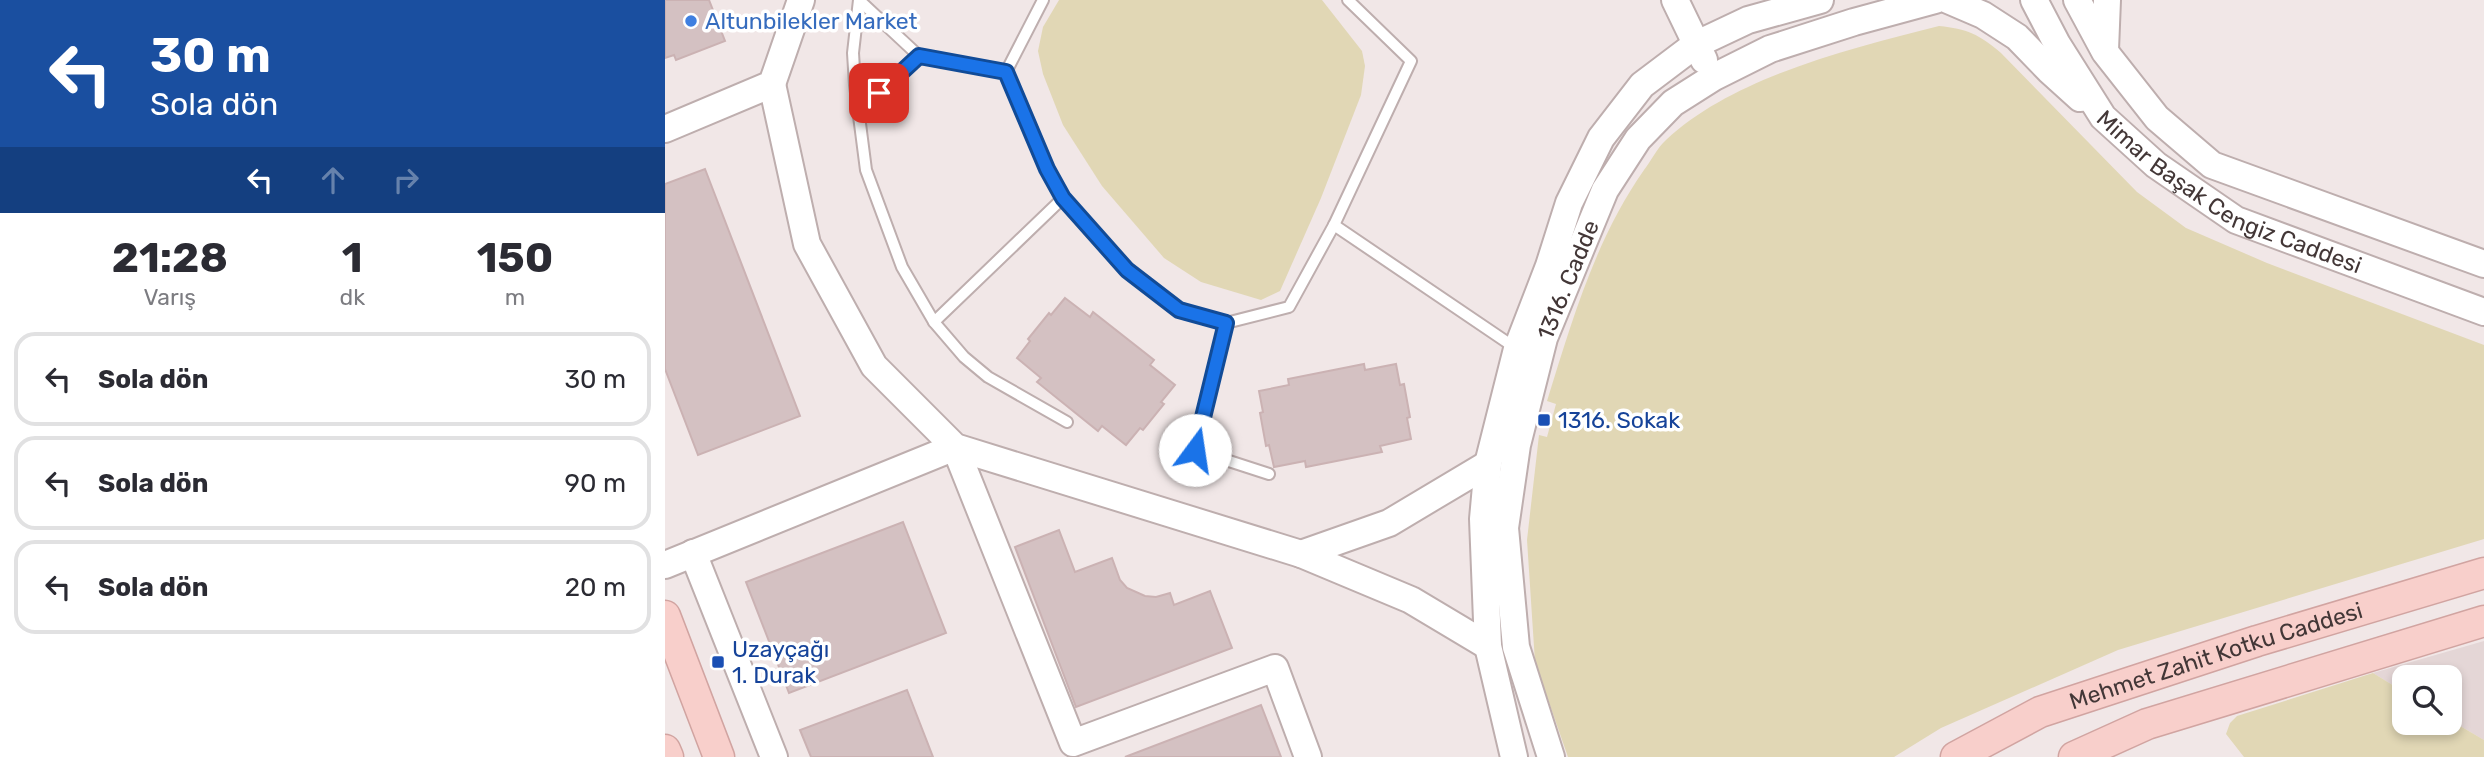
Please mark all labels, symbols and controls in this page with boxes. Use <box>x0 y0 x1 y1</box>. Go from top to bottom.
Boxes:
place label: Altunbilekler Market <box>705 7 918 35</box>
marker: Altunbilekler Market <box>683 13 699 29</box>
text: 30 m <box>150 26 271 84</box>
icon: left <box>35 28 126 119</box>
pin <box>849 63 909 123</box>
icon: arrive <box>860 74 898 112</box>
text: Sola dön <box>150 85 278 123</box>
street label: Mimar Başak Cengiz Caddesi <box>2091 104 2366 279</box>
icon: left <box>241 161 279 199</box>
icon: ahead <box>314 161 352 199</box>
icon: right <box>387 161 425 199</box>
street label: 1316. Cadde <box>1531 216 1605 344</box>
text: 21:28 <box>112 233 228 283</box>
text: 1 <box>342 233 363 283</box>
text: 150 <box>477 233 553 283</box>
text: Varış <box>143 283 196 311</box>
text: dk <box>340 283 365 311</box>
text: m <box>505 283 525 311</box>
icon: left <box>39 360 77 398</box>
text: Sola dön <box>98 364 208 395</box>
text: 30 m <box>564 364 626 395</box>
place label: 1316. Sokak <box>1558 406 1680 434</box>
marker: 1316. Sokak <box>1536 412 1552 428</box>
position arrow <box>1158 413 1232 487</box>
icon: left <box>39 464 77 502</box>
text: Sola dön <box>98 468 208 499</box>
text: 90 m <box>565 468 626 499</box>
icon: left <box>39 568 77 606</box>
text: Sola dön <box>98 572 208 603</box>
text: 20 m <box>565 572 626 603</box>
street label: Mehmet Zahit Kotku Caddesi <box>2066 596 2366 715</box>
place label: Uzayçağı 1. Durak <box>732 635 829 689</box>
marker: Uzayçağı 1. Durak <box>710 654 726 670</box>
map controls <box>2392 665 2462 735</box>
button: search <box>2392 665 2462 735</box>

